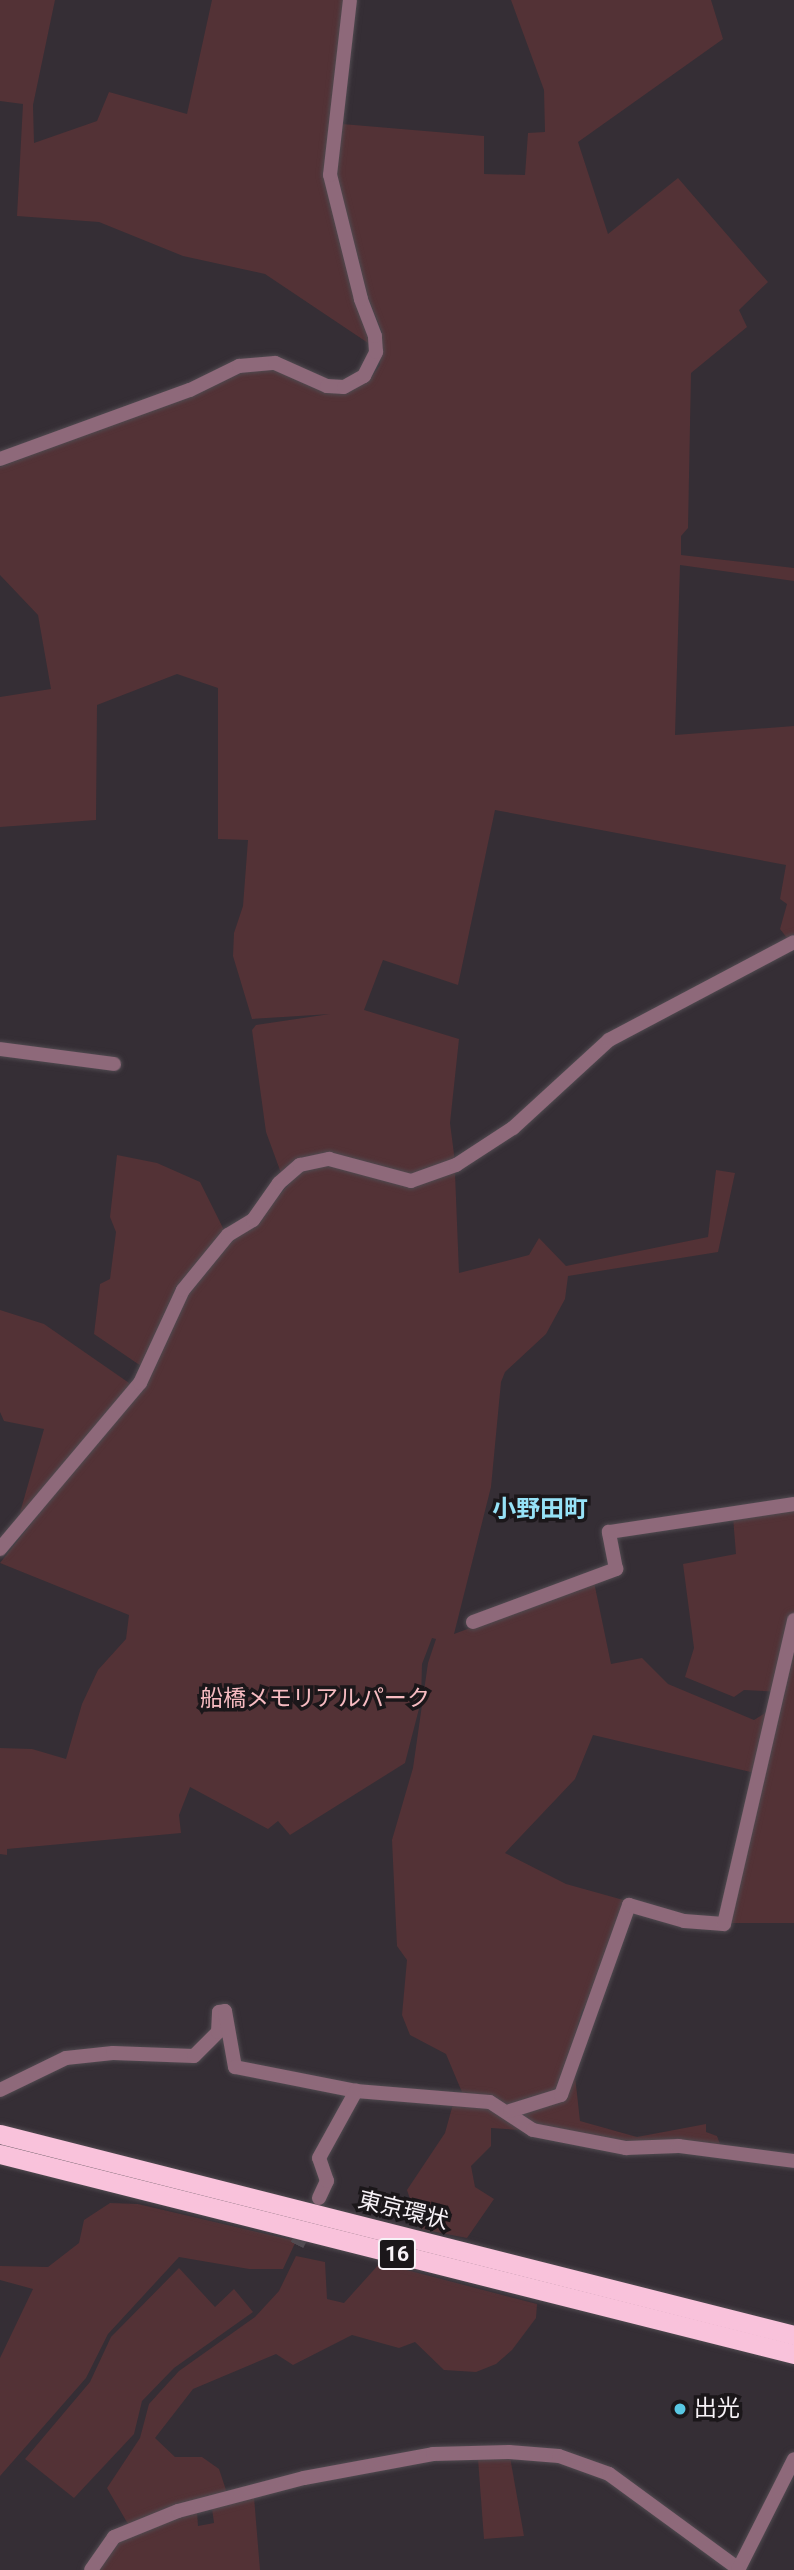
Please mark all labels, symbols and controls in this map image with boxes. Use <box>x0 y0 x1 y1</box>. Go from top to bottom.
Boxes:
district label: 小野田町 <box>492 1496 588 1524</box>
park label: 船橋メモリアルパーク <box>200 1685 430 1713</box>
street label: 東京環状 <box>355 2186 451 2236</box>
road number: 16 <box>378 2236 416 2272</box>
place label: 出光 <box>694 2395 740 2423</box>
marker: 出光 <box>672 2401 688 2417</box>

